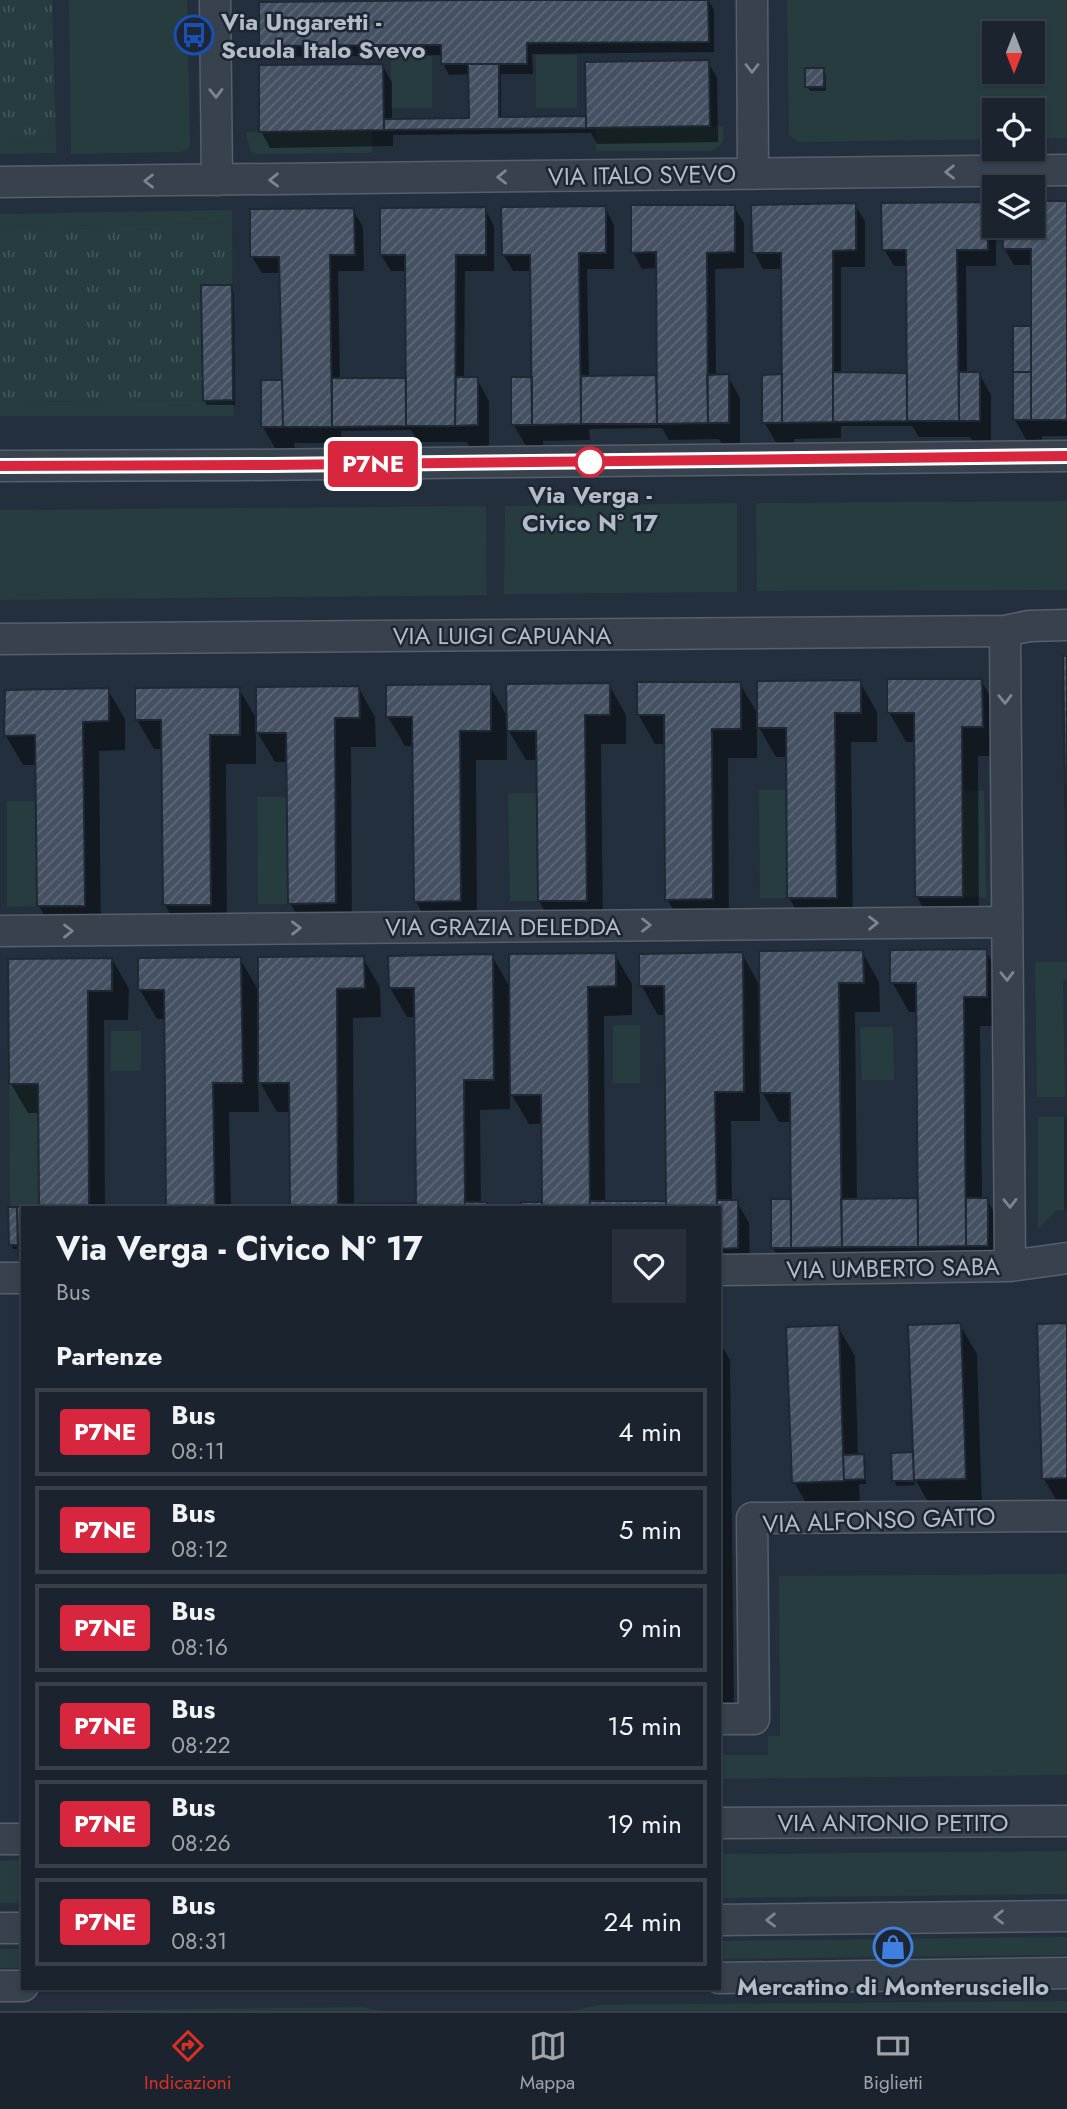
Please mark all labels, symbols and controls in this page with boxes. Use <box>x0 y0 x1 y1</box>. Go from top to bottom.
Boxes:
place label: Via Ungaretti - Scuola Italo Svevo <box>220 4 426 67</box>
bus stop icon: Via Ungaretti - Scuola Italo Svevo <box>173 14 215 56</box>
north arrow <box>982 21 1045 84</box>
map controls <box>982 21 1045 238</box>
one-way arrow <box>744 63 760 74</box>
one-way arrow <box>208 88 224 98</box>
button: locate <box>982 98 1045 161</box>
street label: VIA ITALO SVEVO <box>548 156 736 194</box>
one-way arrow <box>944 164 955 179</box>
one-way arrow <box>496 169 507 185</box>
one-way arrow <box>269 172 279 188</box>
one-way arrow <box>143 173 154 189</box>
button: layers <box>982 175 1045 238</box>
line badge: P7NE <box>324 441 422 487</box>
text: P7NE <box>342 446 404 481</box>
marker: Via Verga - Civico N° 17 <box>575 447 605 477</box>
place label: Via Verga - Civico N° 17 <box>522 477 659 540</box>
street label: VIA LUIGI CAPUANA <box>393 618 611 653</box>
one-way arrow <box>997 694 1013 705</box>
street label: VIA GRAZIA DELEDDA <box>385 909 621 944</box>
one-way arrow <box>868 915 879 931</box>
one-way arrow <box>641 917 651 933</box>
one-way arrow <box>290 921 301 936</box>
one-way arrow <box>63 923 74 938</box>
one-way arrow <box>1000 970 1015 981</box>
one-way arrow <box>1002 1198 1018 1209</box>
text: Via Verga - Civico N° 17 <box>56 1225 423 1272</box>
button: heart <box>612 1229 686 1303</box>
street label: VIA UMBERTO SABA <box>786 1249 1000 1287</box>
text: Bus <box>56 1275 90 1309</box>
text: Partenze <box>56 1337 162 1375</box>
text: Bus <box>171 1396 215 1434</box>
text: 4 min <box>618 1413 682 1451</box>
text: P7NE <box>74 1414 136 1449</box>
text: 08:11 <box>171 1434 225 1468</box>
text: Bus <box>171 1494 215 1532</box>
street label: VIA ALFONSO GATTO <box>762 1498 996 1542</box>
text: 5 min <box>619 1511 682 1549</box>
text: P7NE <box>74 1512 136 1547</box>
text: 08:12 <box>171 1532 228 1566</box>
text: Bus <box>171 1592 215 1630</box>
text: 9 min <box>619 1609 682 1647</box>
text: P7NE <box>74 1610 136 1645</box>
text: 08:16 <box>171 1630 228 1664</box>
text: Bus <box>171 1690 215 1728</box>
text: 15 min <box>607 1707 682 1745</box>
text: P7NE <box>74 1708 136 1743</box>
text: 08:22 <box>171 1728 231 1762</box>
text: Bus <box>171 1788 215 1826</box>
text: 19 min <box>607 1805 682 1843</box>
street label: VIA ANTONIO PETITO <box>777 1805 1009 1840</box>
text: P7NE <box>74 1806 136 1841</box>
text: 08:26 <box>171 1826 231 1860</box>
text: Bus <box>171 1886 215 1924</box>
text: 24 min <box>604 1903 682 1941</box>
text: P7NE <box>74 1904 136 1939</box>
one-way arrow <box>993 1909 1004 1925</box>
one-way arrow <box>766 1912 777 1927</box>
text: 08:31 <box>171 1924 227 1958</box>
shop icon: Mercatino di Monterusciello <box>872 1926 914 1968</box>
place label: Mercatino di Monterusciello <box>737 1969 1049 2004</box>
tab: Indicazioni <box>144 2027 232 2096</box>
tab: Mappa <box>520 2027 575 2096</box>
tab: Biglietti <box>863 2027 923 2096</box>

